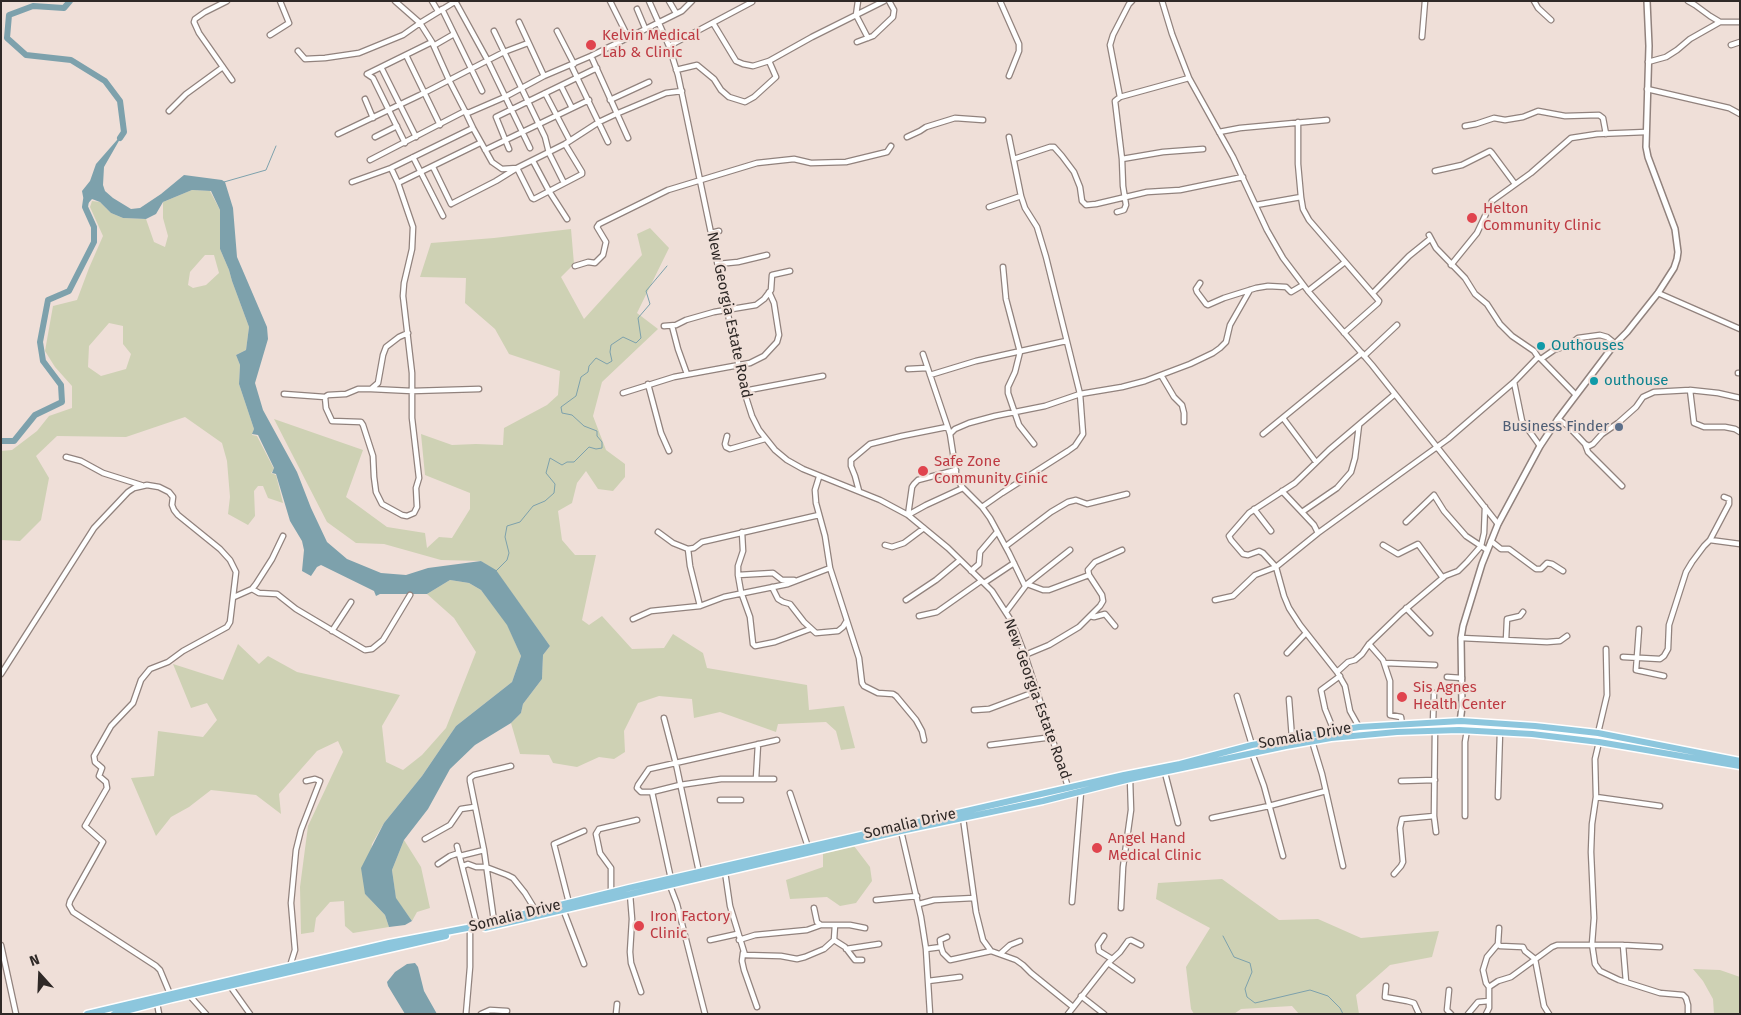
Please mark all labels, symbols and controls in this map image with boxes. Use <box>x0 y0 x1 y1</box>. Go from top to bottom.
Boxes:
place label: Kelvin Medical Lab & Clinic <box>602 27 700 62</box>
marker: Kelvin Medical Lab & Clinic <box>584 38 598 52</box>
place label: Helton Community Clinic <box>1483 200 1601 235</box>
marker: Helton Community Clinic <box>1465 211 1479 225</box>
street label: New Georgia Estate Road <box>703 230 755 400</box>
place label: Outhouses <box>1551 337 1624 355</box>
marker: Outhouses <box>1535 340 1547 352</box>
place label: outhouse <box>1604 372 1668 390</box>
marker: outhouse <box>1588 375 1600 387</box>
place label: Business Finder <box>1502 418 1609 436</box>
marker: Business Finder <box>1613 421 1625 433</box>
place label: Safe Zone Community Cinic <box>934 453 1048 488</box>
marker: Safe Zone Community Cinic <box>916 464 930 478</box>
street label: New Georgia Estate Road <box>1000 616 1074 782</box>
place label: Sis Agnes Health Center <box>1413 679 1506 714</box>
marker: Sis Agnes Health Center <box>1395 690 1409 704</box>
street label: Somalia Drive <box>1257 719 1353 753</box>
street label: Somalia Drive <box>862 805 958 843</box>
place label: Angel Hand Medical Clinic <box>1108 830 1202 865</box>
marker: Angel Hand Medical Clinic <box>1090 841 1104 855</box>
street label: Somalia Drive <box>467 896 563 936</box>
place label: Iron Factory Clinic <box>650 908 730 943</box>
marker: Iron Factory Clinic <box>632 919 646 933</box>
north arrow <box>15 950 65 1000</box>
text: N <box>27 951 42 970</box>

